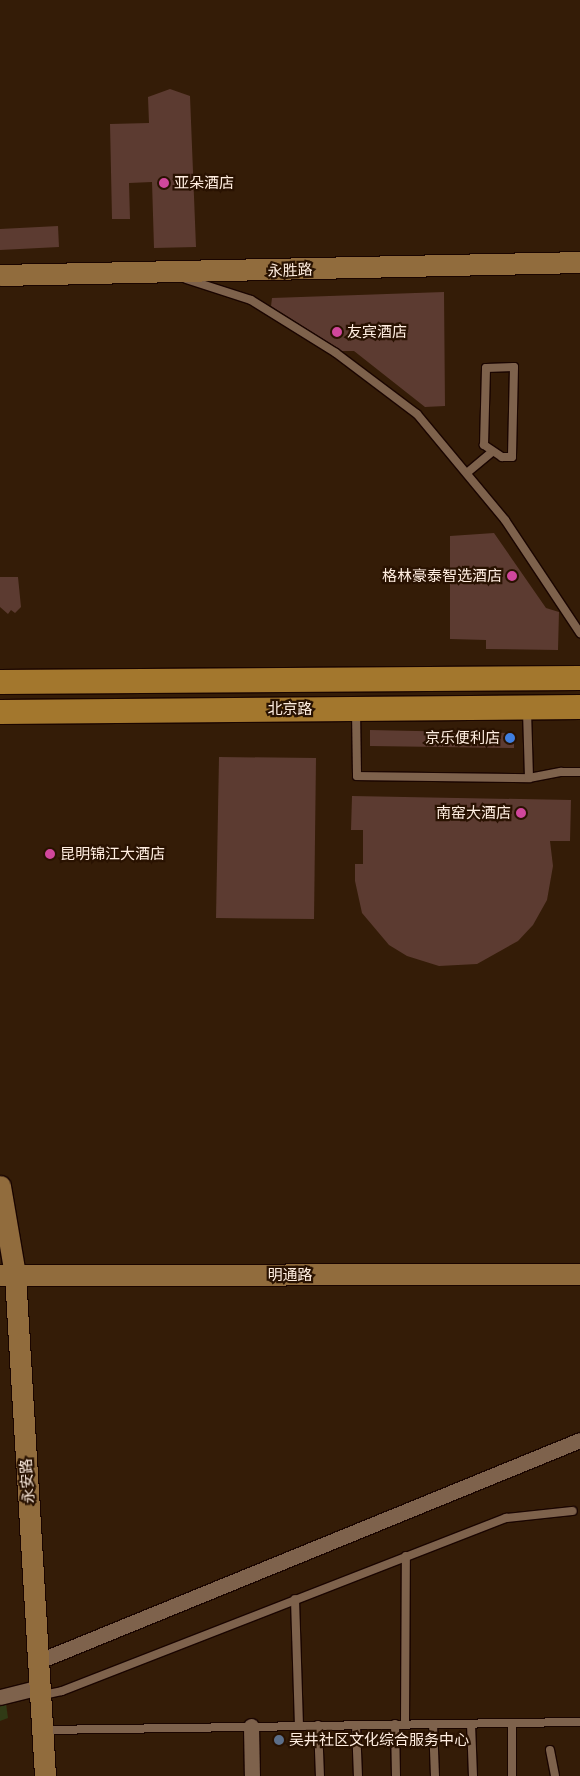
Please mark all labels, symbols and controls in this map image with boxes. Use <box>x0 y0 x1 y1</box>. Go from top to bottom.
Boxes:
place label: 亚朵酒店 <box>174 174 234 192</box>
marker: 亚朵酒店 <box>158 177 170 189</box>
street label: 永胜路 <box>267 260 313 280</box>
place label: 友宾酒店 <box>347 323 407 341</box>
marker: 友宾酒店 <box>331 326 343 338</box>
place label: 格林豪泰智选酒店 <box>382 567 502 585</box>
marker: 格林豪泰智选酒店 <box>506 570 518 582</box>
street label: 北京路 <box>268 700 312 718</box>
place label: 京乐便利店 <box>425 729 500 747</box>
marker: 京乐便利店 <box>504 732 516 744</box>
place label: 南窑大酒店 <box>436 804 511 822</box>
marker: 南窑大酒店 <box>515 807 527 819</box>
place label: 昆明锦江大酒店 <box>60 845 165 863</box>
marker: 昆明锦江大酒店 <box>44 848 56 860</box>
street label: 明通路 <box>268 1266 312 1284</box>
street label: 永安路 <box>16 1458 38 1504</box>
place label: 吴井社区文化综合服务中心 <box>289 1731 469 1749</box>
marker: 吴井社区文化综合服务中心 <box>273 1734 285 1746</box>

